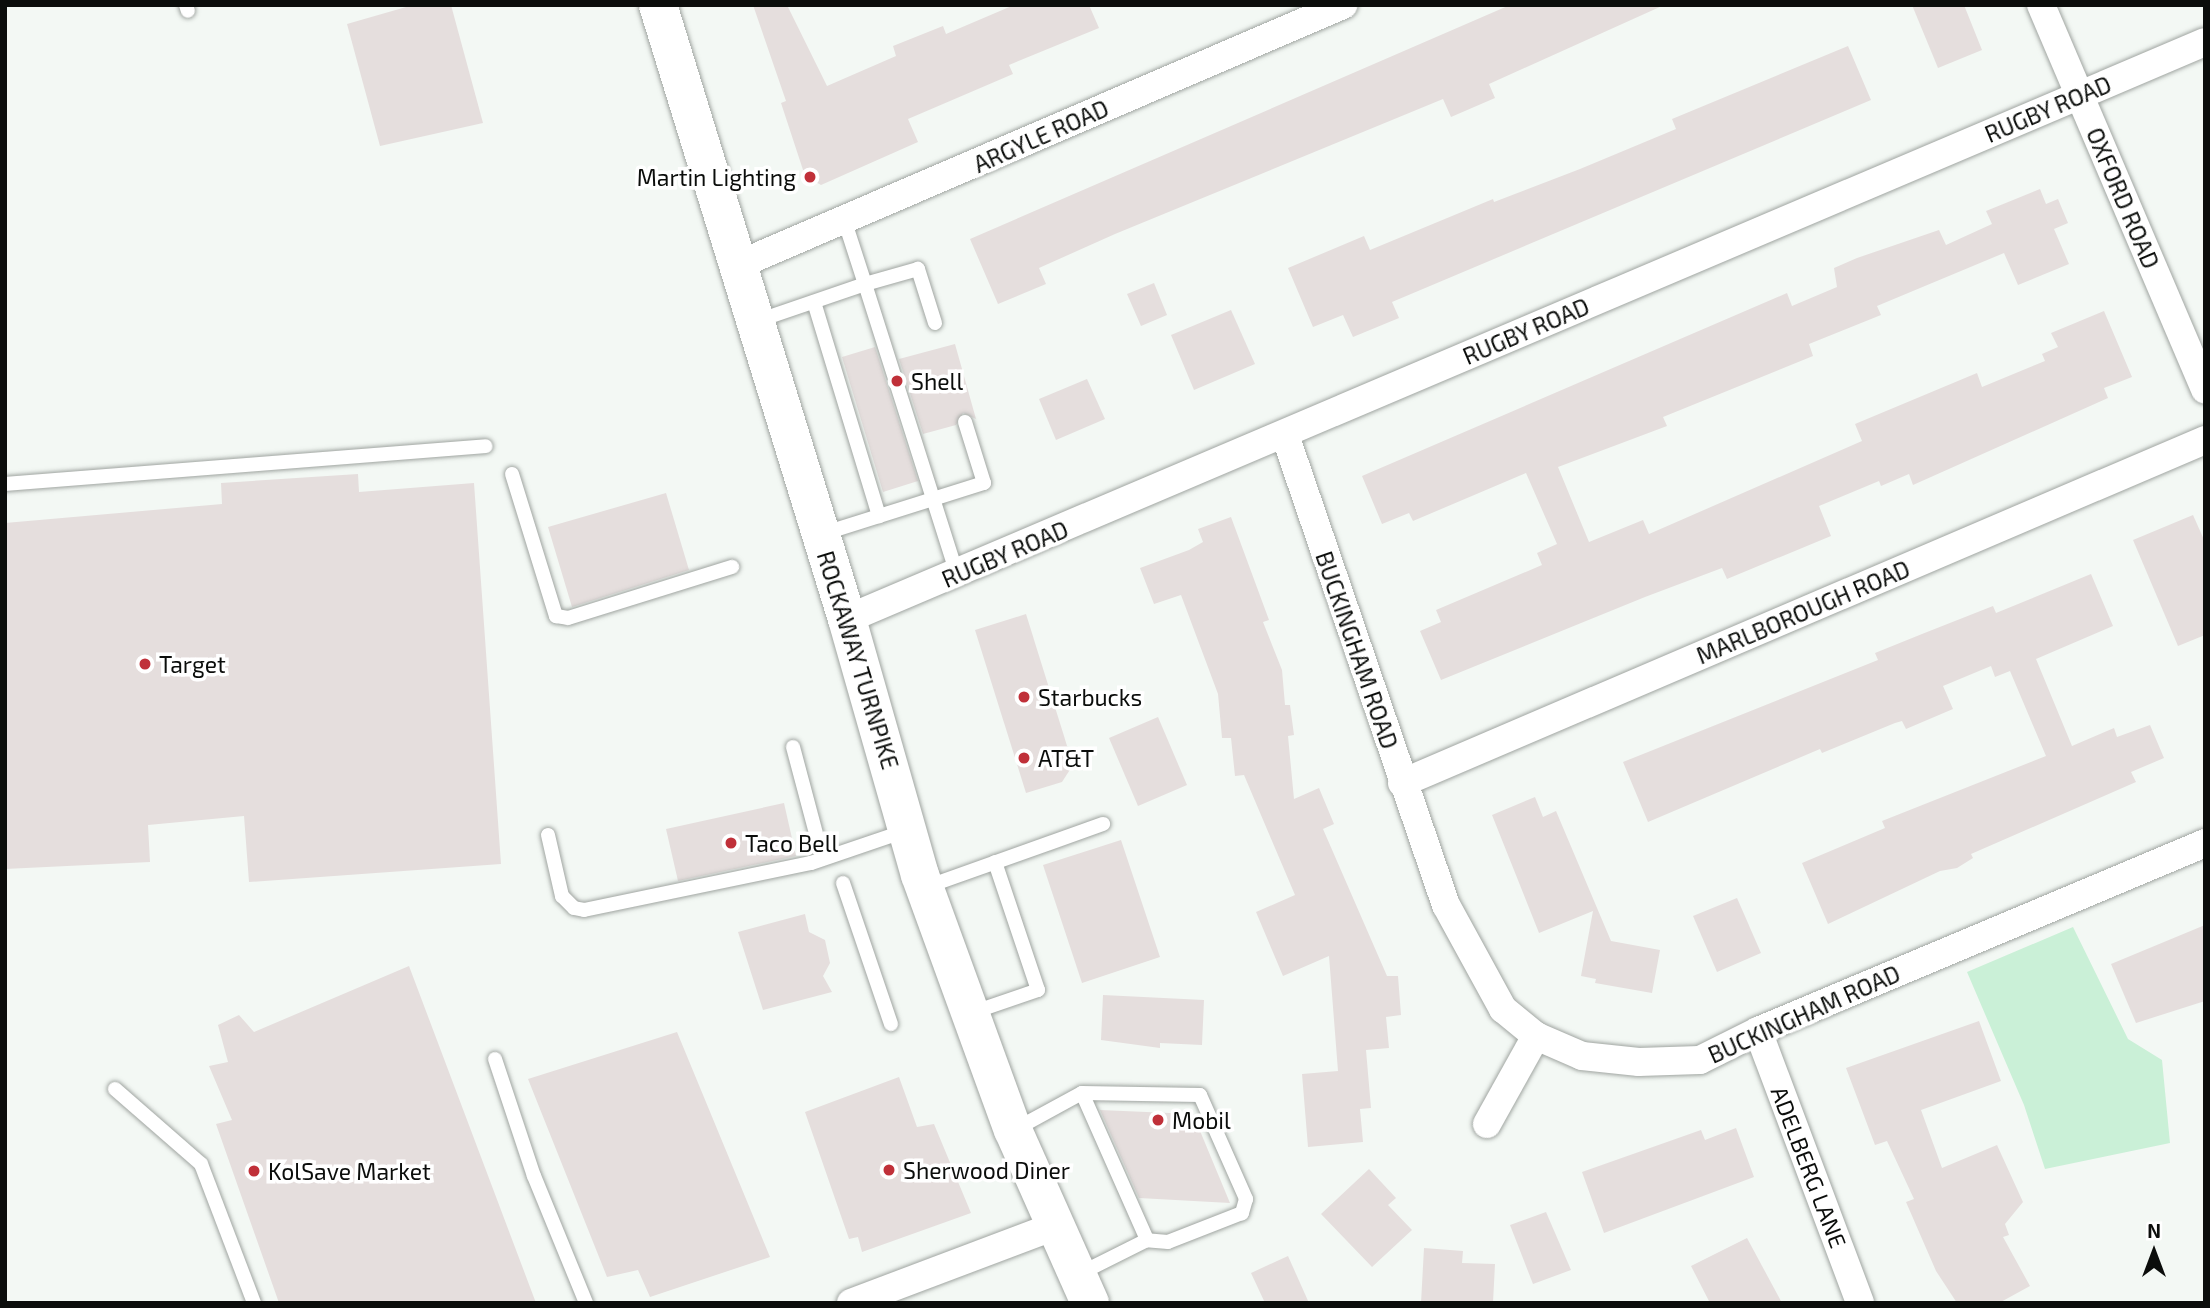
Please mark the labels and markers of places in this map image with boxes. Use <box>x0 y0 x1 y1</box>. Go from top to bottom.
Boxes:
place label: Martin Lighting <box>637 163 796 191</box>
marker: Martin Lighting <box>802 169 818 185</box>
place label: Shell <box>911 367 963 395</box>
marker: Shell <box>889 373 905 389</box>
place label: Target <box>159 650 226 678</box>
marker: Target <box>137 656 153 672</box>
place label: Starbucks <box>1038 683 1142 711</box>
marker: Starbucks <box>1016 689 1032 705</box>
place label: AT&T <box>1038 744 1094 772</box>
marker: AT&T <box>1016 750 1032 766</box>
place label: Taco Bell <box>745 829 838 857</box>
marker: Taco Bell <box>723 835 739 851</box>
place label: Mobil <box>1172 1106 1231 1134</box>
marker: Mobil <box>1150 1112 1166 1128</box>
place label: Sherwood Diner <box>903 1156 1070 1184</box>
place label: KolSave Market <box>268 1157 431 1185</box>
marker: Sherwood Diner <box>881 1162 897 1178</box>
marker: KolSave Market <box>246 1163 262 1179</box>

